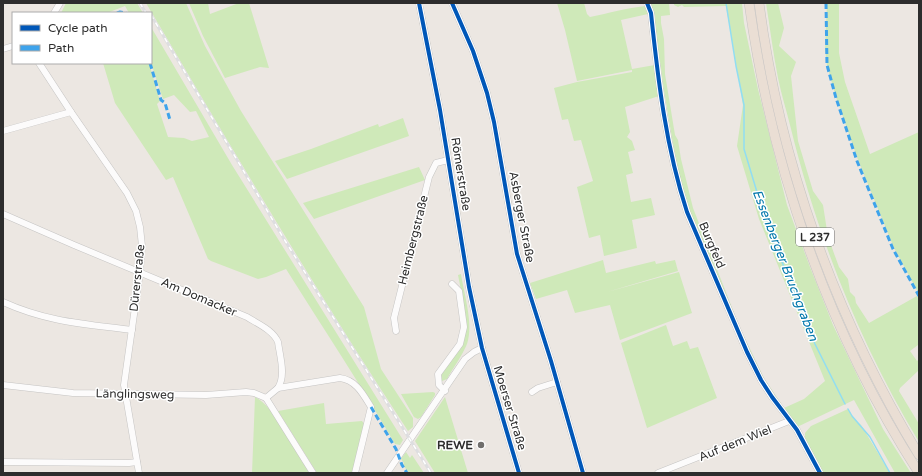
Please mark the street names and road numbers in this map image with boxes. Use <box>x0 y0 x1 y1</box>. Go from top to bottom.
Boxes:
street label: Römerstraße <box>448 136 474 212</box>
street label: Asberger Straße <box>506 170 538 264</box>
street label: Heimbergstraße <box>395 194 431 286</box>
street label: Burgfeld <box>696 220 728 270</box>
road number: L 237 <box>796 228 834 246</box>
street label: Dürerstraße <box>126 243 148 312</box>
street label: Am Domacker <box>159 275 239 319</box>
street label: Moerser Straße <box>491 364 530 452</box>
street label: Länglingsweg <box>95 386 175 402</box>
street label: Auf dem Wiel <box>697 422 773 464</box>

